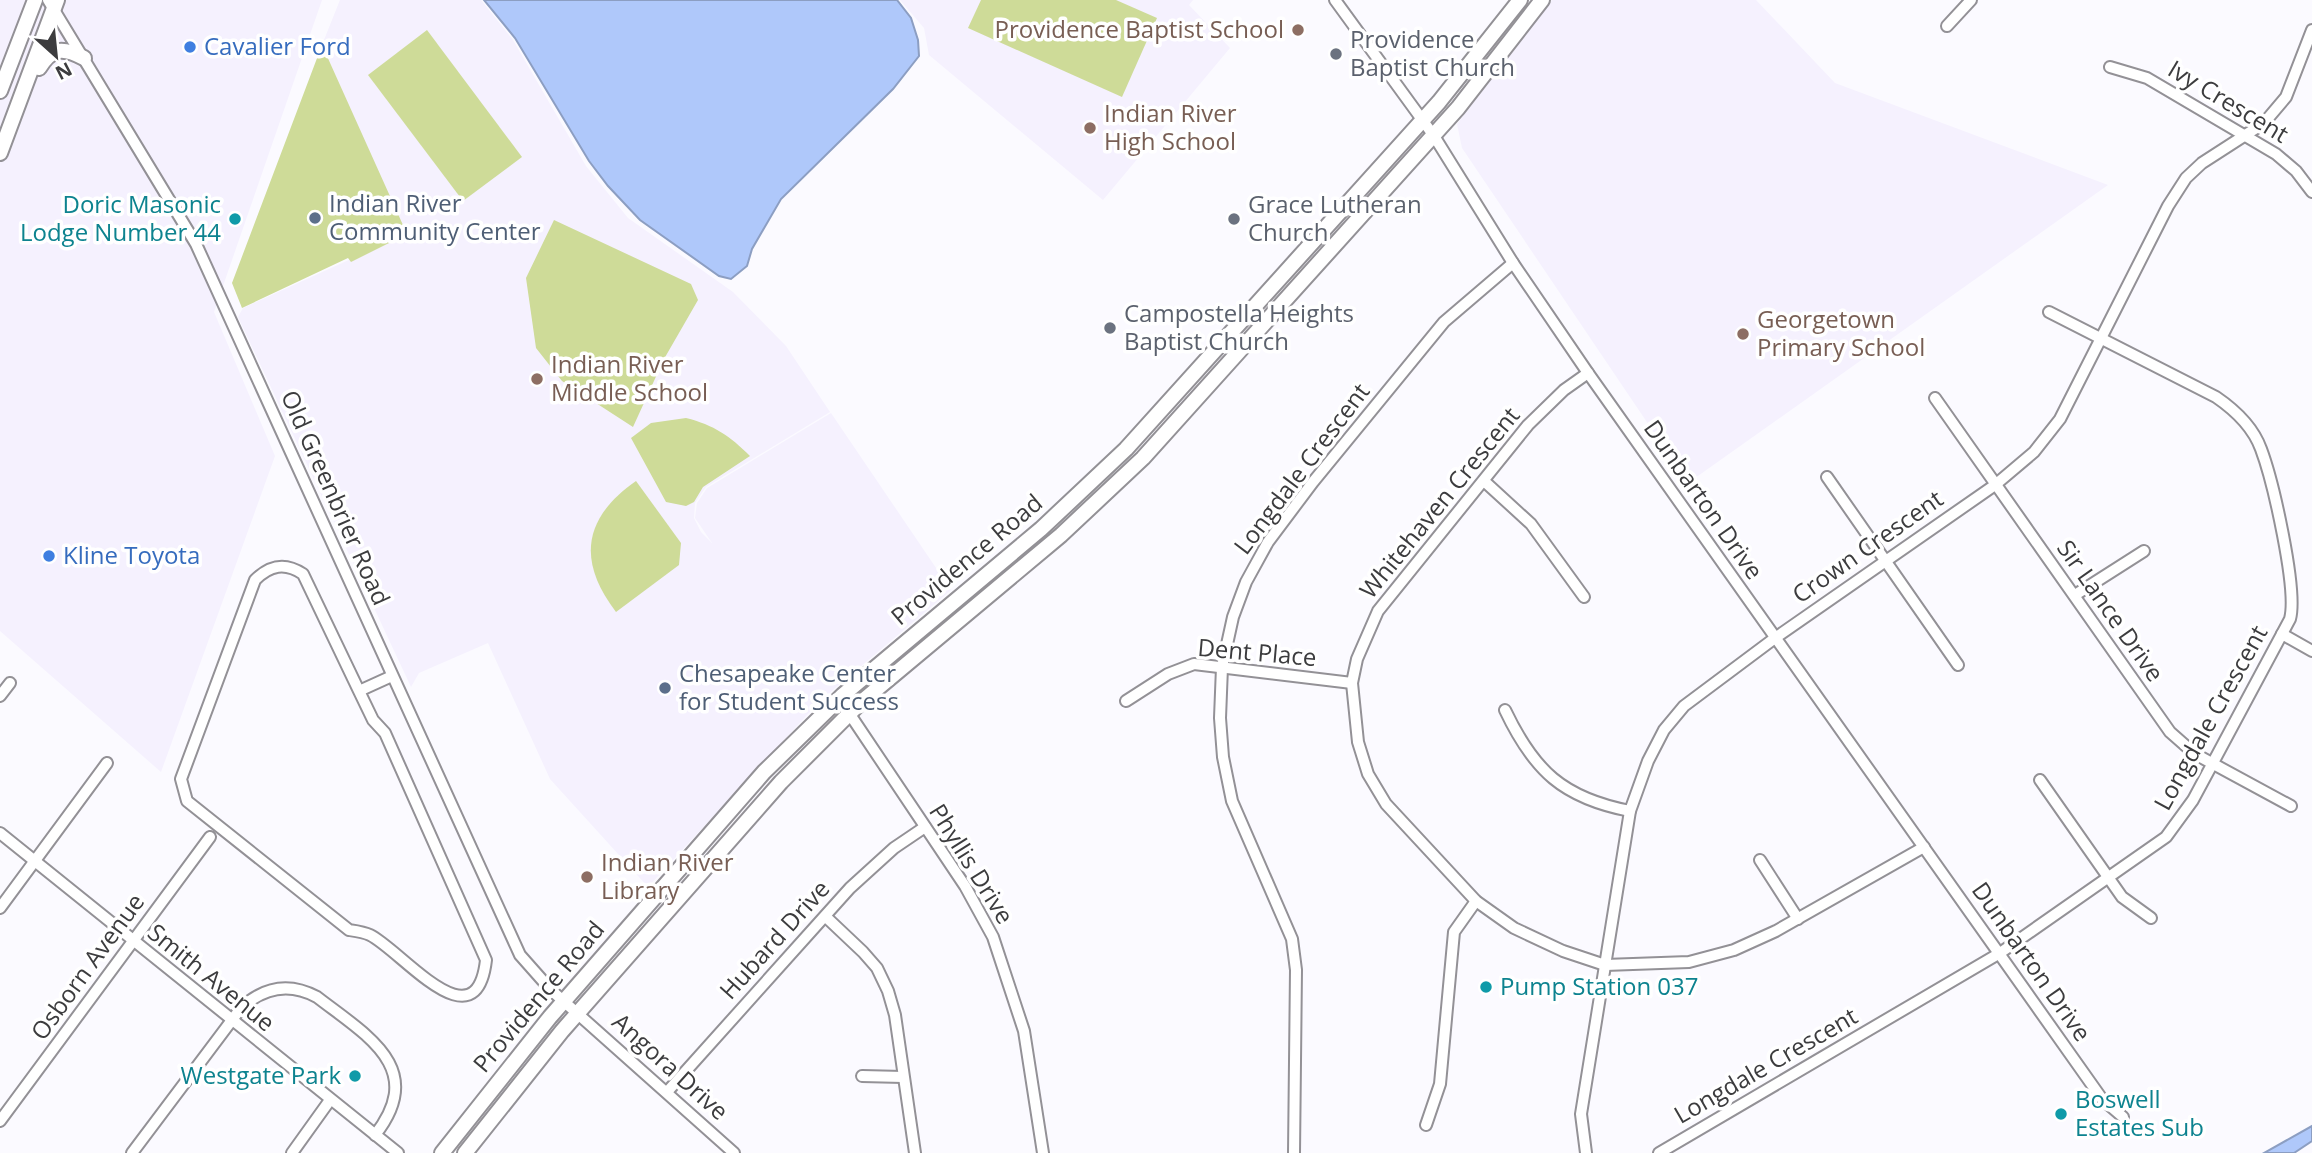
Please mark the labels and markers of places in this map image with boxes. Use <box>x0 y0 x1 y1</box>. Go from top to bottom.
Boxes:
place label: Providence Baptist School <box>995 12 1284 45</box>
marker: Providence Baptist School <box>1290 22 1306 38</box>
place label: Providence Baptist Church <box>1350 22 1515 83</box>
place label: Cavalier Ford <box>204 29 351 62</box>
marker: Cavalier Ford <box>182 39 198 55</box>
marker: Providence Baptist Church <box>1328 46 1344 62</box>
place label: Indian River High School <box>1104 96 1237 157</box>
marker: Indian River High School <box>1082 120 1098 136</box>
place label: Indian River Community Center <box>329 186 541 247</box>
place label: Doric Masonic Lodge Number 44 <box>20 187 221 248</box>
place label: Grace Lutheran Church <box>1248 187 1422 248</box>
marker: Indian River Community Center <box>307 210 323 226</box>
marker: Doric Masonic Lodge Number 44 <box>227 211 243 227</box>
marker: Grace Lutheran Church <box>1226 211 1242 227</box>
place label: Campostella Heights Baptist Church <box>1124 296 1354 357</box>
place label: Georgetown Primary School <box>1757 302 1925 363</box>
marker: Campostella Heights Baptist Church <box>1102 320 1118 336</box>
marker: Georgetown Primary School <box>1735 326 1751 342</box>
place label: Indian River Middle School <box>551 347 708 408</box>
marker: Indian River Middle School <box>529 371 545 387</box>
place label: Kline Toyota <box>63 538 200 571</box>
marker: Kline Toyota <box>41 548 57 564</box>
place label: Chesapeake Center for Student Success <box>679 656 899 717</box>
marker: Chesapeake Center for Student Success <box>657 680 673 696</box>
place label: Indian River Library <box>601 845 734 906</box>
marker: Indian River Library <box>579 869 595 885</box>
place label: Pump Station 037 <box>1500 969 1699 1002</box>
marker: Pump Station 037 <box>1478 979 1494 995</box>
place label: Westgate Park <box>181 1058 341 1091</box>
marker: Westgate Park <box>347 1068 363 1084</box>
place label: Boswell Estates Sub <box>2075 1082 2204 1143</box>
marker: Boswell Estates Sub <box>2053 1106 2069 1122</box>

